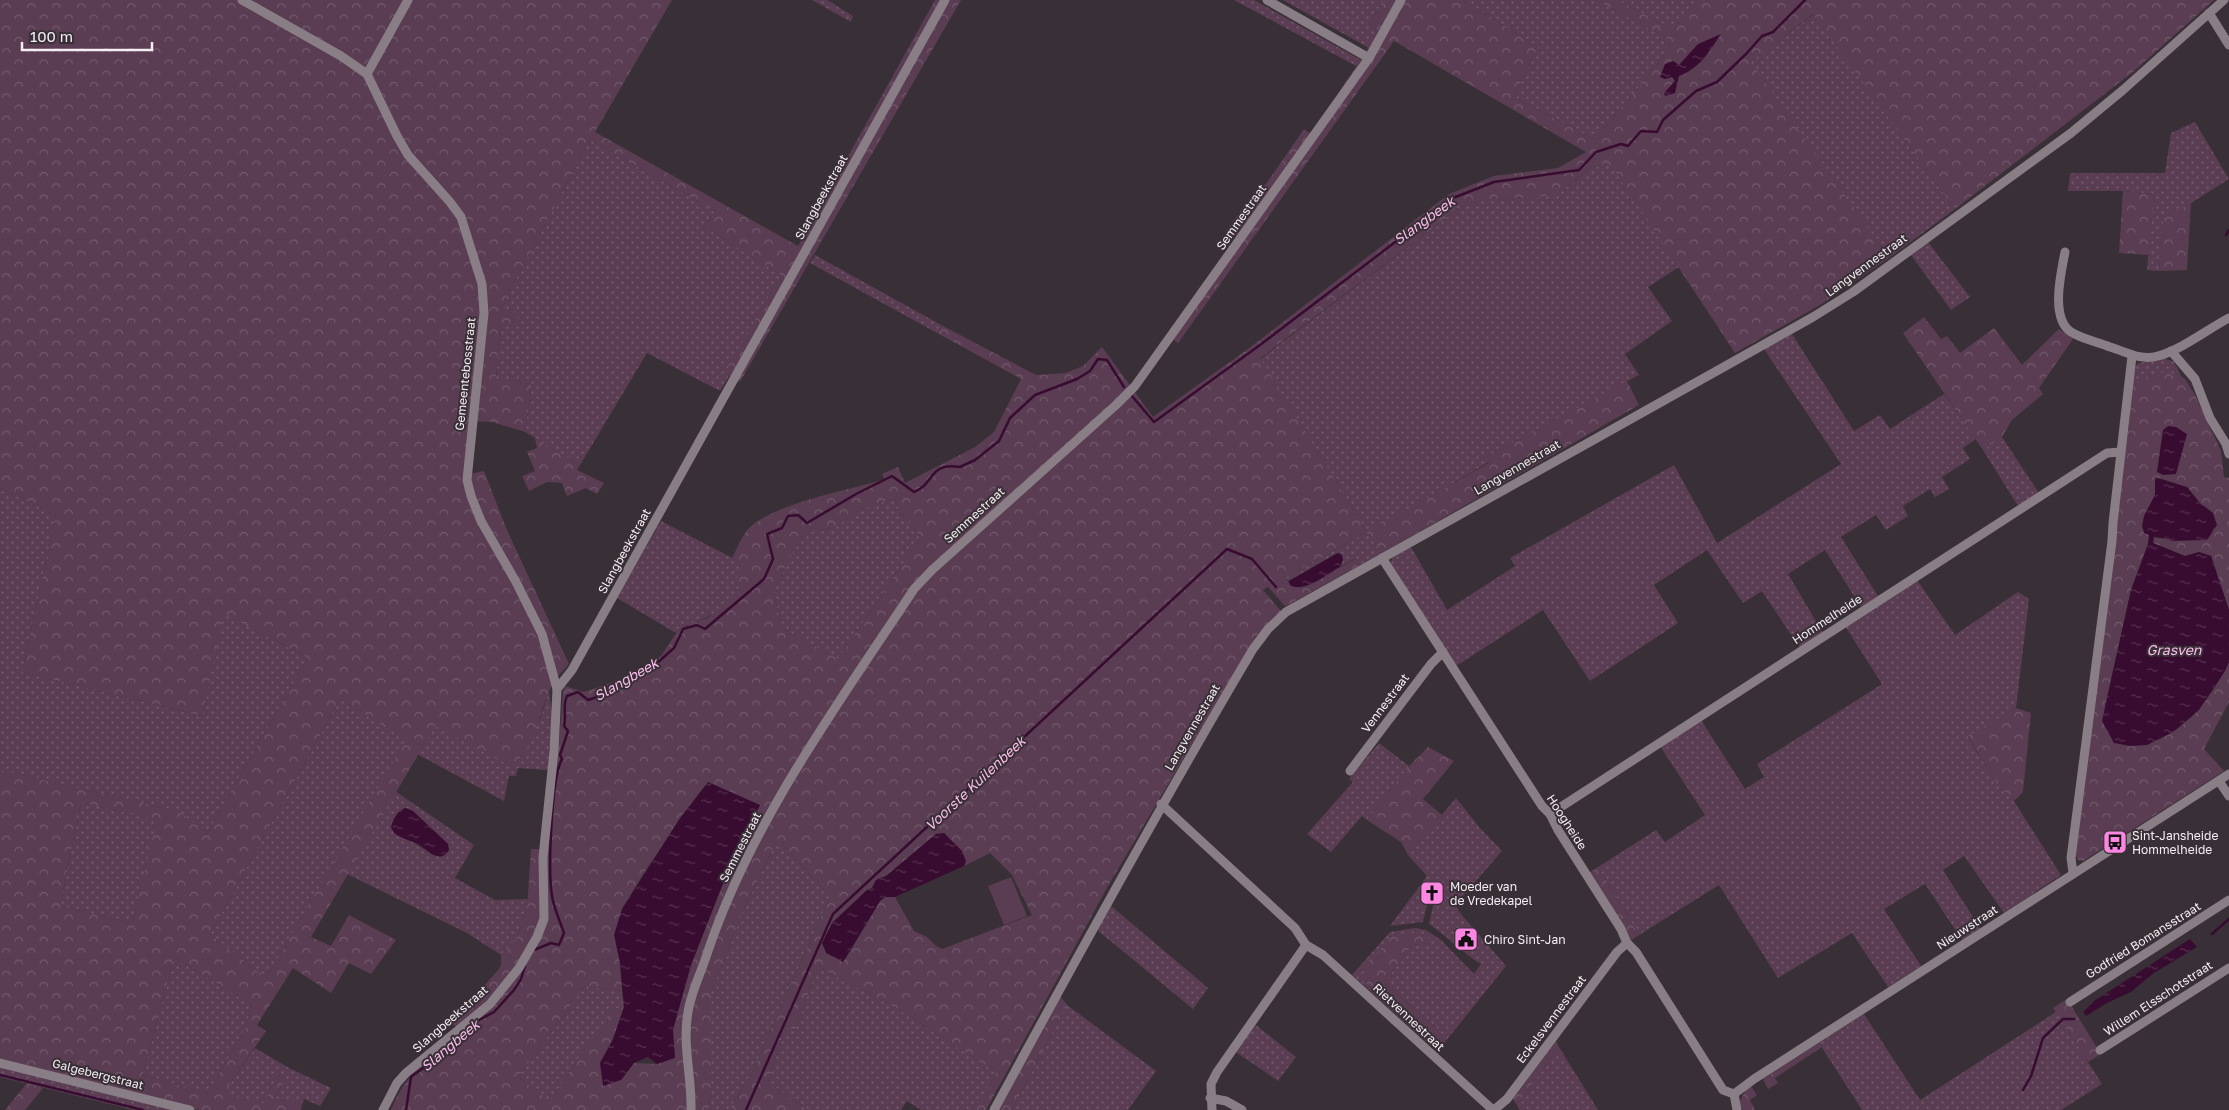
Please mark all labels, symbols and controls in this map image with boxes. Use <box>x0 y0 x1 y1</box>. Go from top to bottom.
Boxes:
scale bar <box>22 20 152 52</box>
text: 100 m <box>30 27 73 45</box>
street label: Slangbeekstraat <box>791 152 851 242</box>
street label: Semmestraat <box>1213 181 1269 253</box>
water label: Slangbeek <box>1390 191 1460 248</box>
street label: Langvennestraat <box>1822 230 1910 300</box>
street label: Gemeentebosstraat <box>452 316 478 431</box>
street label: Langvennestraat <box>1471 436 1563 498</box>
street label: Semmestraat <box>940 484 1008 546</box>
street label: Slangbeekstraat <box>594 506 654 596</box>
street label: Hommelheide <box>1789 591 1865 647</box>
water label: Grasven <box>2147 641 2203 658</box>
water label: Slangbeek <box>591 653 663 704</box>
street label: Vennestraat <box>1358 670 1412 735</box>
street label: Langvennestraat <box>1161 681 1223 773</box>
water label: Voorste Kuilenbeek <box>921 731 1030 834</box>
street label: Hoogheide <box>1544 792 1590 852</box>
street label: Semmestraat <box>716 809 764 885</box>
place label: Sint-Jansheide Hommelheide <box>2132 828 2218 857</box>
bus stop icon: Sint-Jansheide Hommelheide <box>2102 829 2128 855</box>
place label: Moeder van de Vredekapel <box>1450 879 1533 908</box>
church icon: Moeder van de Vredekapel <box>1419 880 1445 906</box>
street label: Godfried Bomansstraat <box>2083 898 2204 982</box>
street label: Nieuwstraat <box>1933 901 2001 952</box>
public building icon: Chiro Sint-Jan <box>1453 926 1479 952</box>
place label: Chiro Sint-Jan <box>1484 932 1566 947</box>
street label: Willem Elsschotstraat <box>2101 957 2215 1039</box>
street label: Eckelsvennestraat <box>1513 972 1589 1066</box>
street label: Rietvennestraat <box>1370 980 1448 1054</box>
street label: Slangbeekstraat <box>409 982 491 1056</box>
water label: Slangbeek <box>417 1016 483 1074</box>
street label: Galgebergstraat <box>51 1055 145 1093</box>

